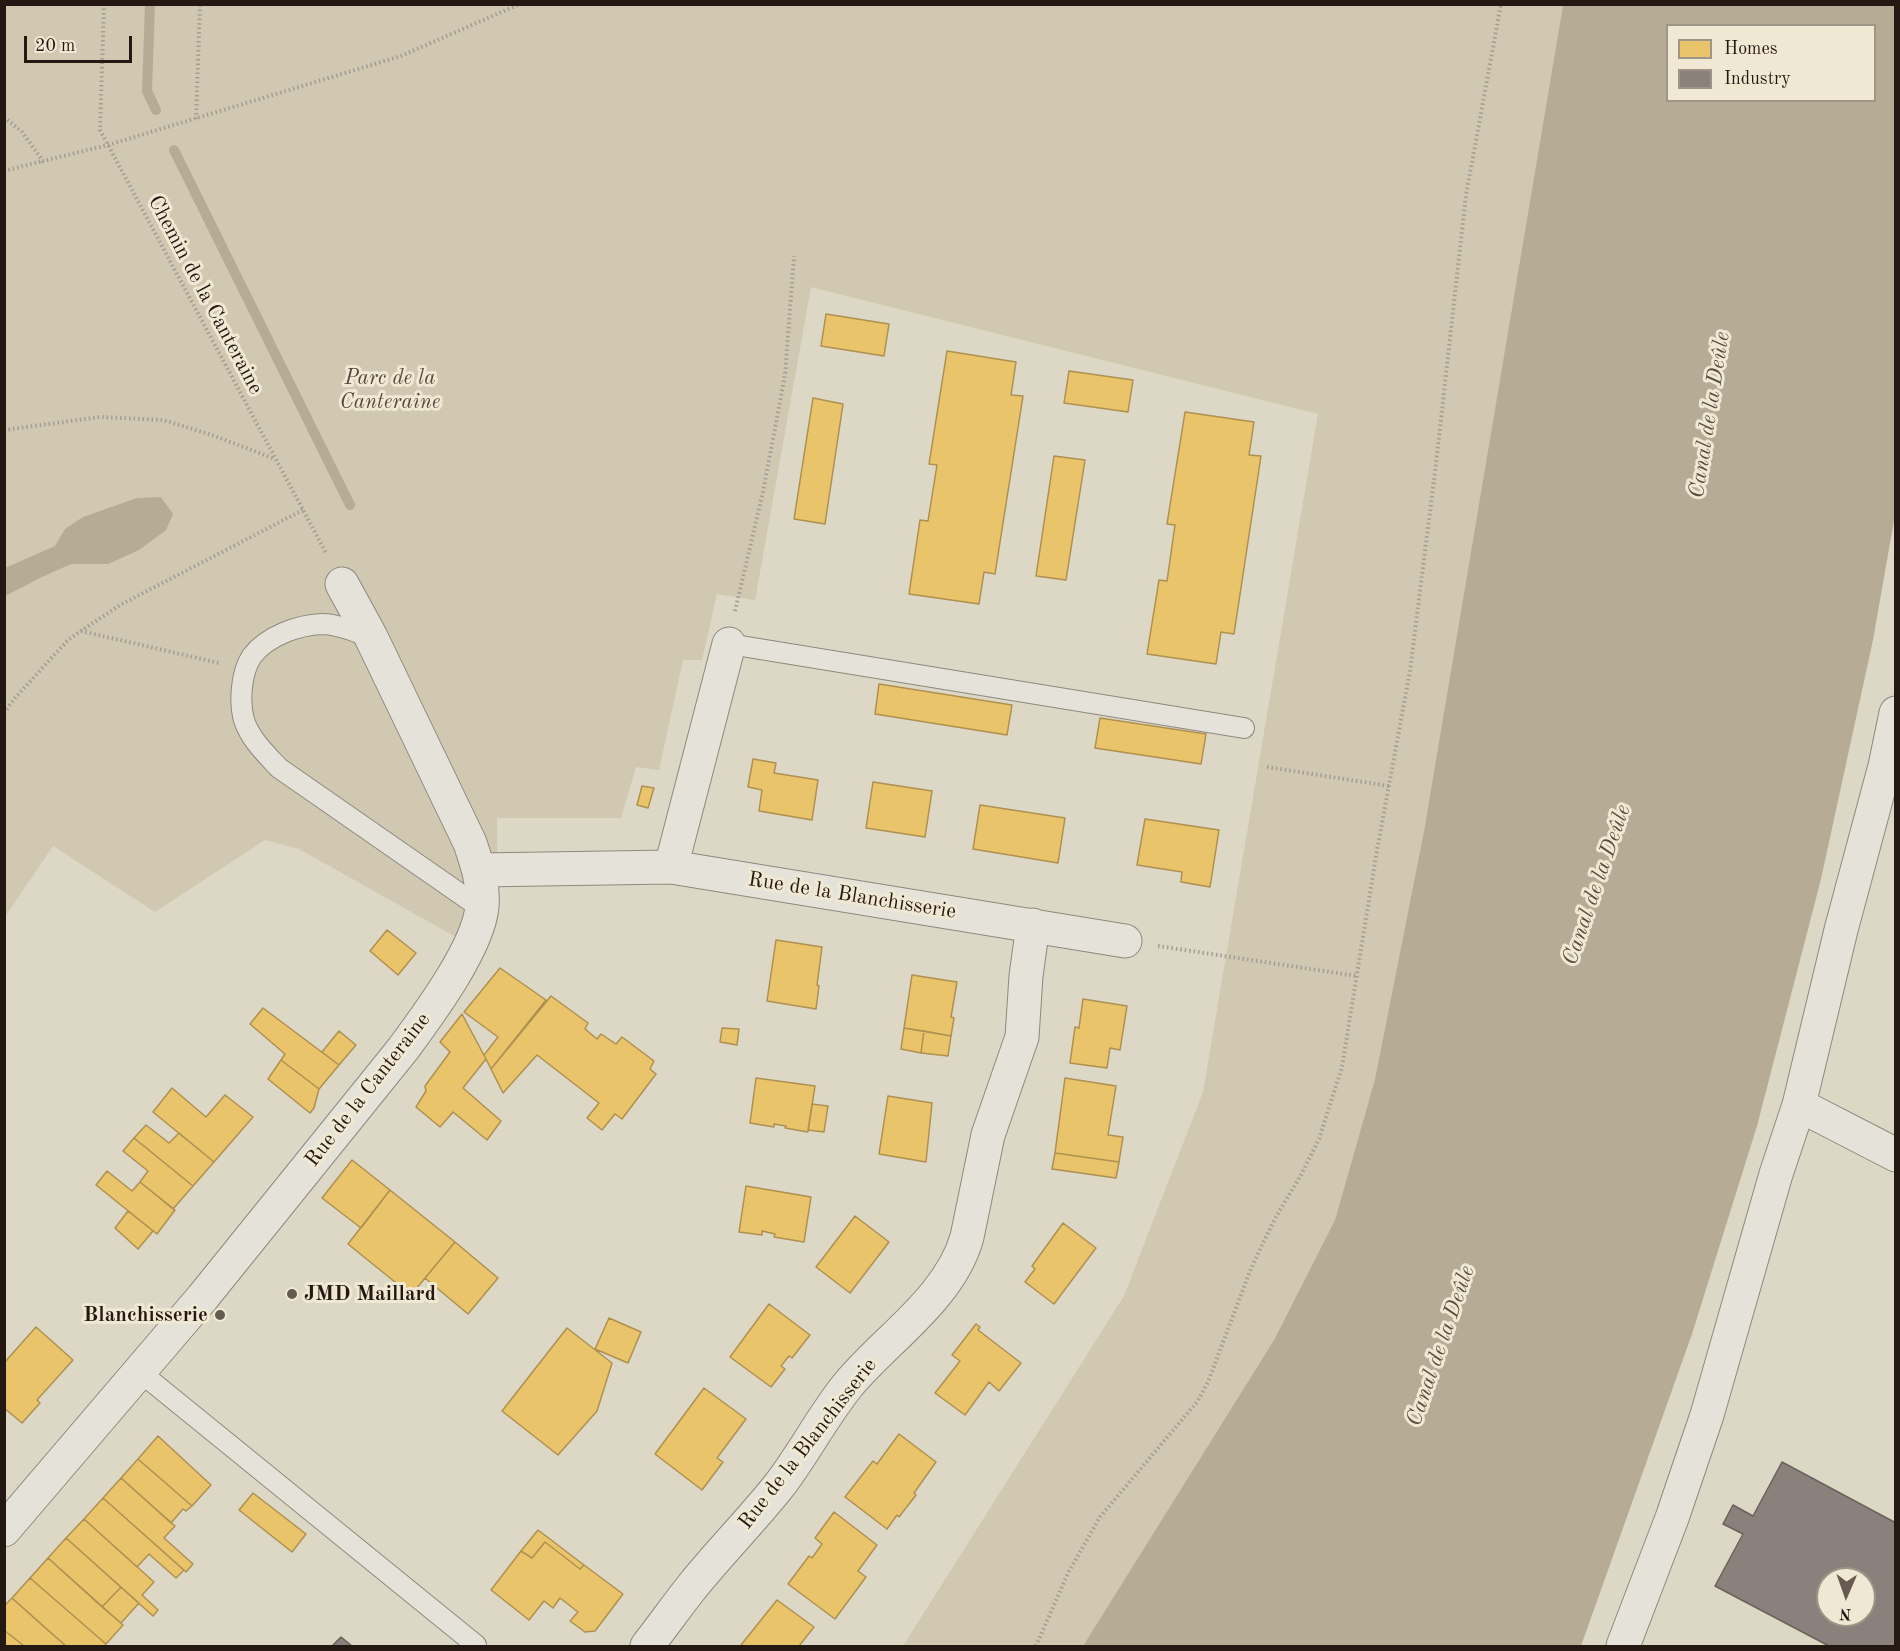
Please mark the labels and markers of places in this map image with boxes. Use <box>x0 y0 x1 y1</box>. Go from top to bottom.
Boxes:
place label: JMD Maillard <box>304 1281 436 1307</box>
marker: JMD Maillard <box>285 1287 299 1301</box>
place label: Blanchisserie <box>83 1302 208 1328</box>
marker: Blanchisserie <box>213 1308 227 1322</box>

